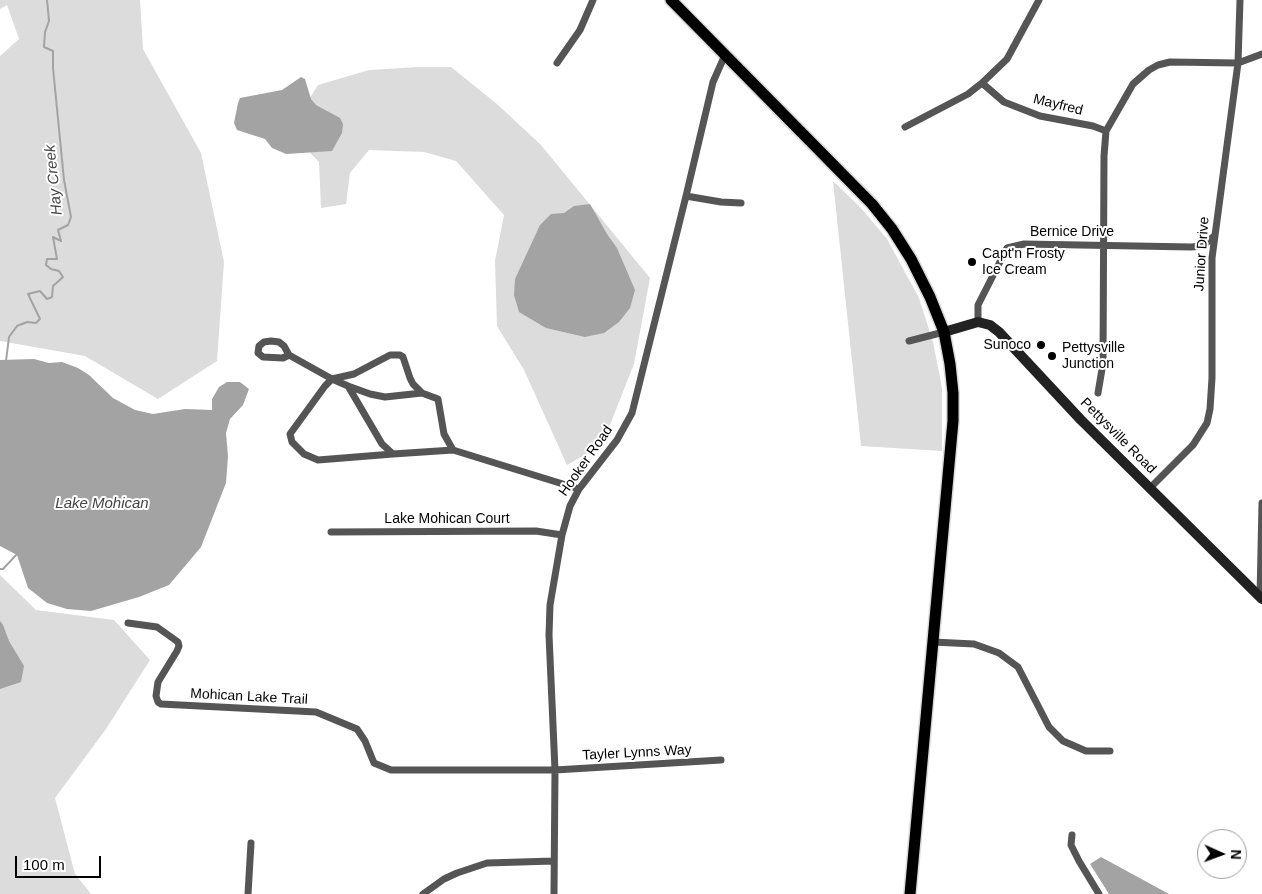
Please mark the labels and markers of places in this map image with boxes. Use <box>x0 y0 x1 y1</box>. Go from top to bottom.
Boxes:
place label: Capt'n Frosty Ice Cream <box>982 246 1065 278</box>
marker: Capt'n Frosty Ice Cream <box>966 256 978 268</box>
place label: Sunoco <box>984 337 1031 353</box>
marker: Sunoco <box>1035 339 1047 351</box>
place label: Pettysville Junction <box>1062 340 1125 372</box>
marker: Pettysville Junction <box>1046 350 1058 362</box>

